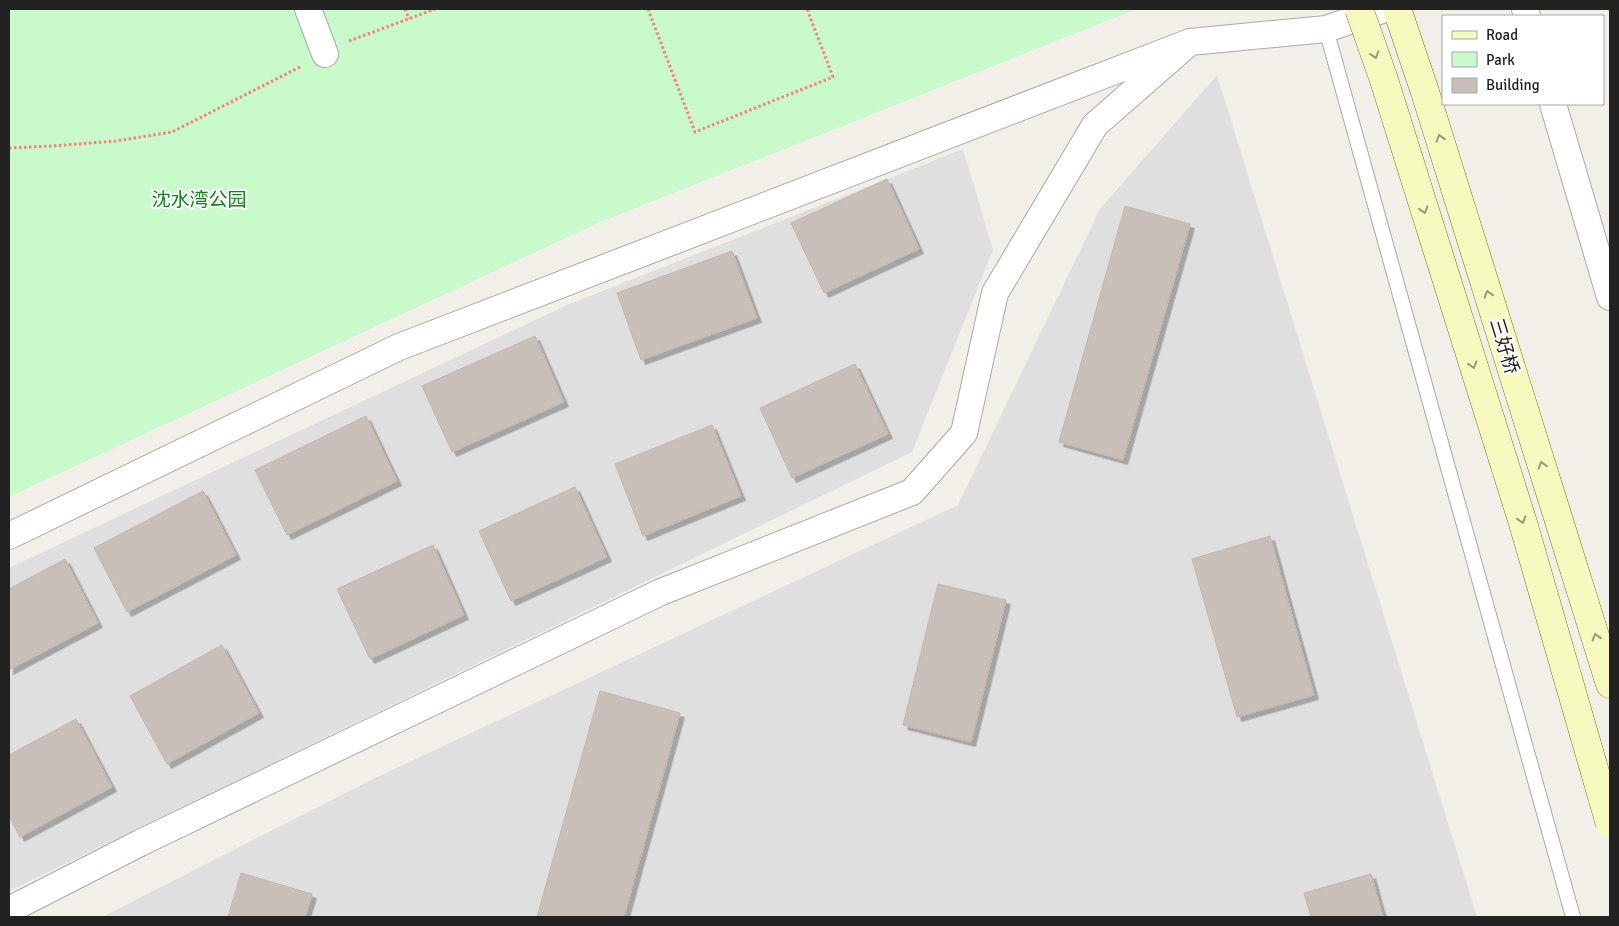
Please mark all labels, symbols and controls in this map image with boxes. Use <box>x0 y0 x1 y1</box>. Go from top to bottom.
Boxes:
legend <box>1442 15 1604 105</box>
text: Road <box>1486 26 1518 44</box>
one-way arrow <box>1369 50 1379 59</box>
text: Park <box>1486 51 1515 69</box>
text: Building <box>1486 76 1540 94</box>
one-way arrow <box>1435 135 1445 143</box>
park label: 沈水湾公园 <box>151 188 247 212</box>
one-way arrow <box>1419 205 1429 213</box>
one-way arrow <box>1484 290 1494 298</box>
street label: 三好桥 <box>1484 316 1524 377</box>
one-way arrow <box>1467 360 1477 368</box>
one-way arrow <box>1538 462 1548 470</box>
one-way arrow <box>1516 515 1526 523</box>
one-way arrow <box>1591 633 1601 642</box>

